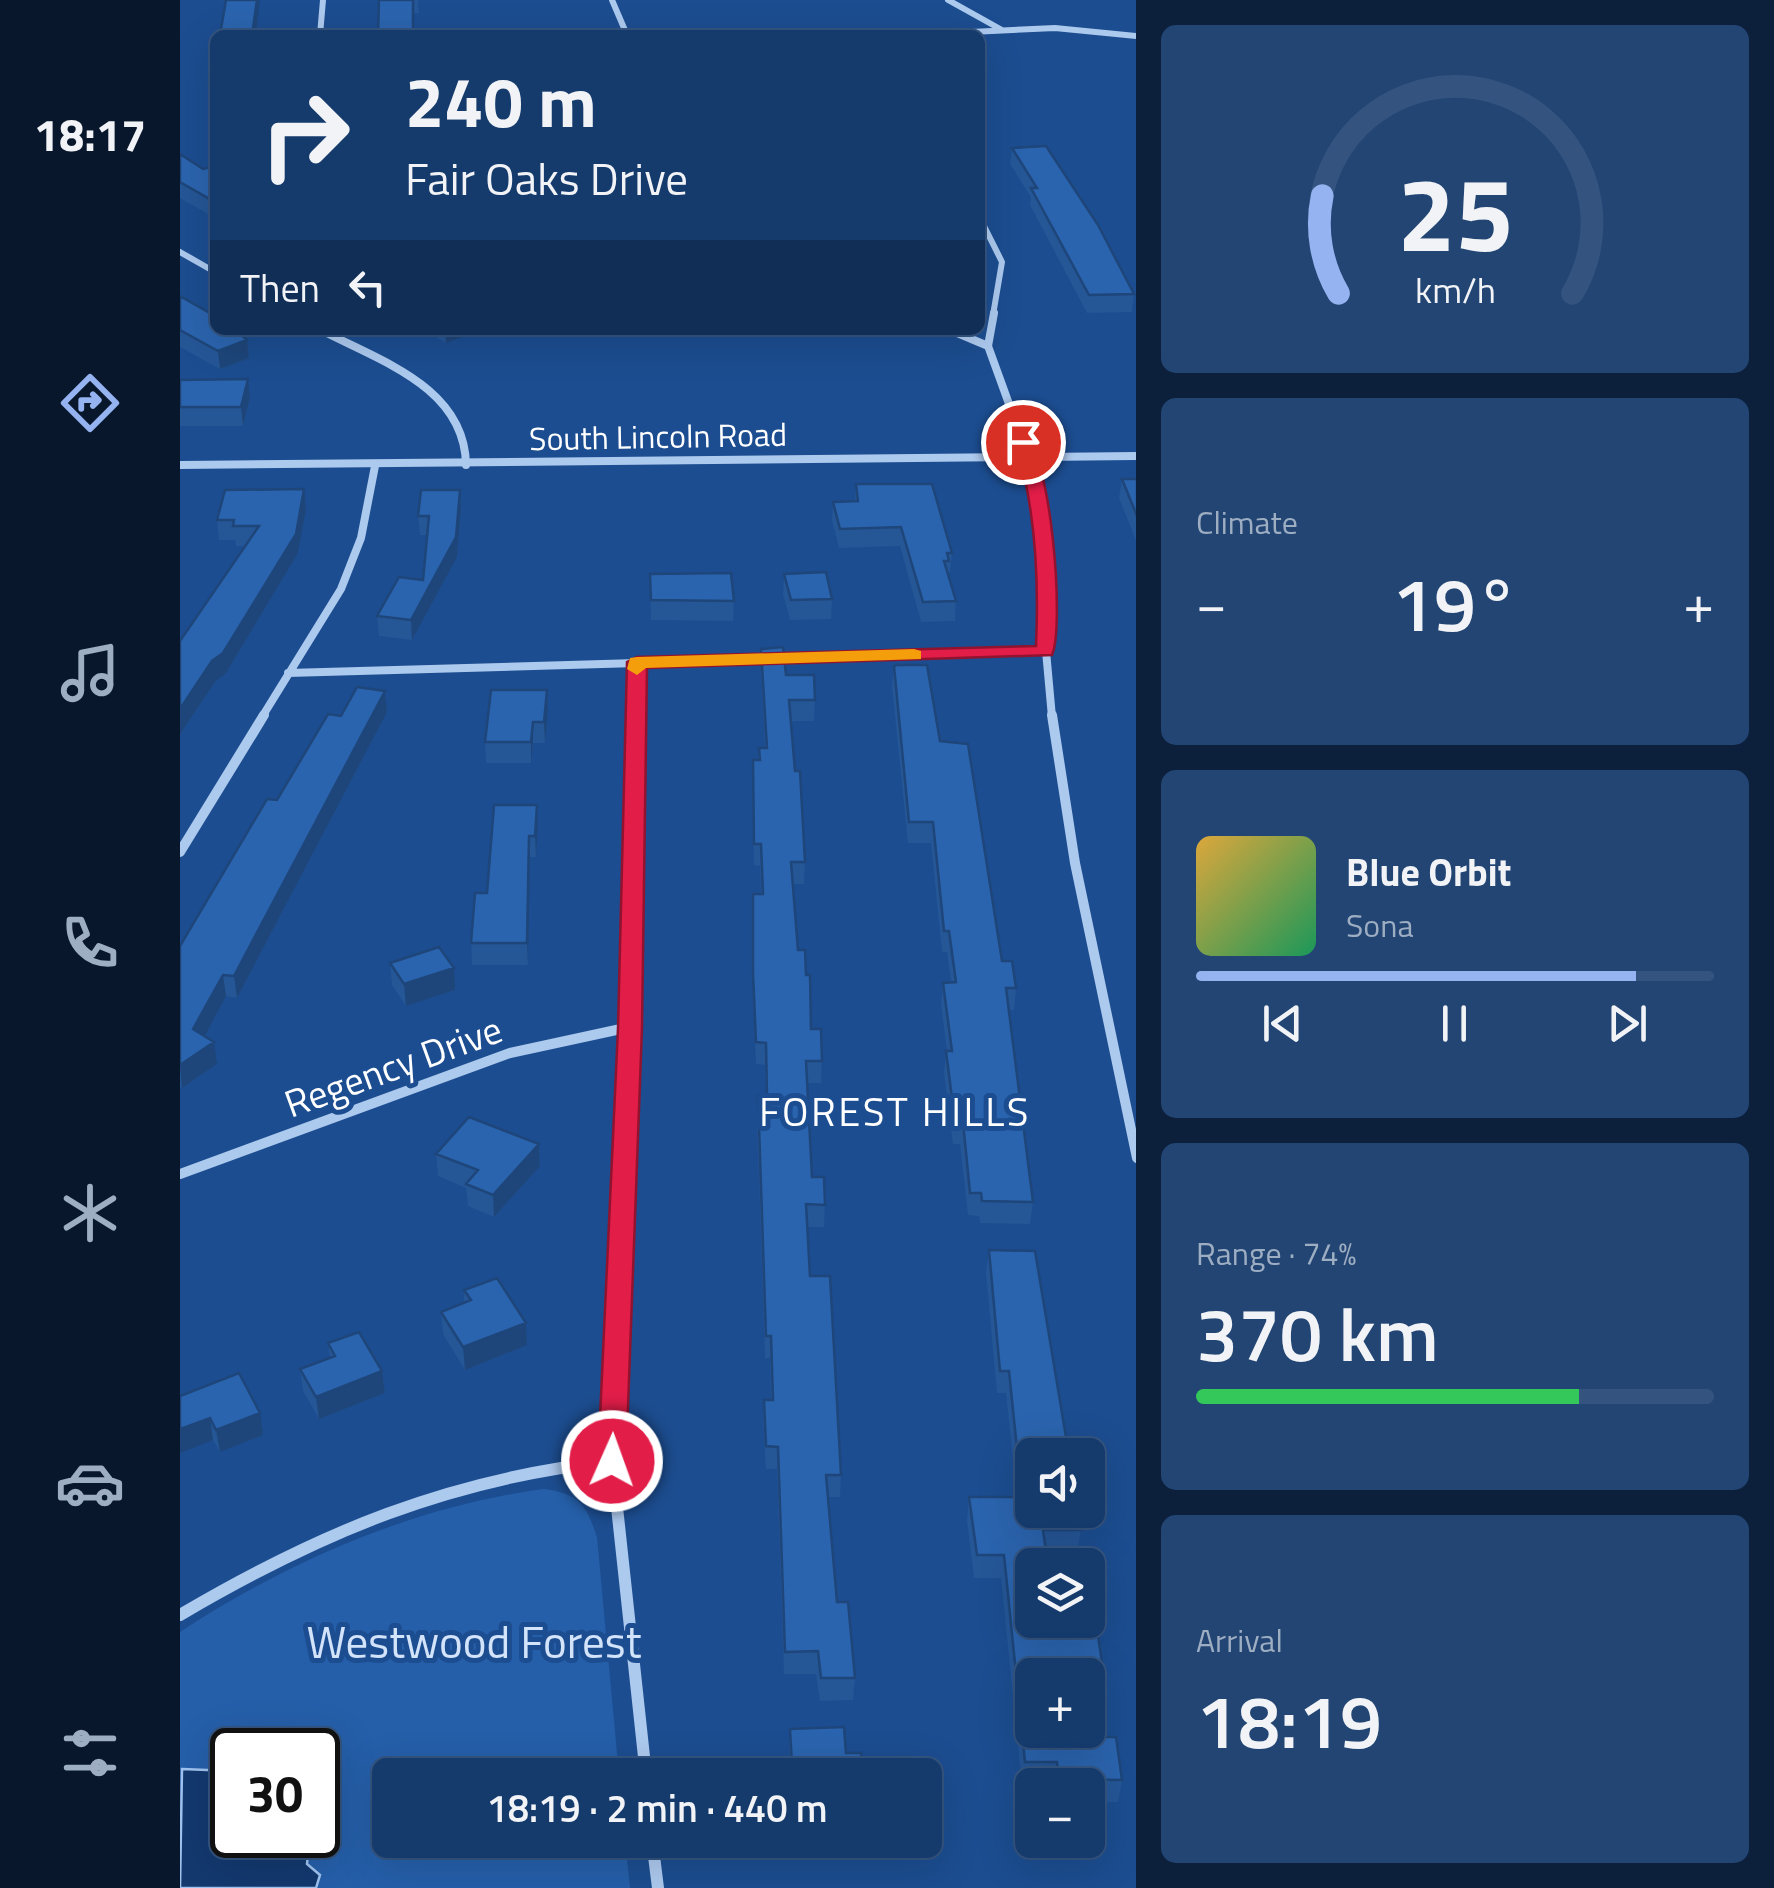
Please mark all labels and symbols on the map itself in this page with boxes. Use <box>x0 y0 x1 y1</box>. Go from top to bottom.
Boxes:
pin <box>981 400 1066 485</box>
street label: South Lincoln Road <box>529 410 787 462</box>
street label: Regency Drive <box>276 1000 510 1132</box>
district label: FOREST HILLS <box>759 1081 1031 1142</box>
position arrow <box>560 1409 664 1513</box>
park label: Westwood Forest <box>307 1607 642 1675</box>
speed limit sign: 30 <box>210 1728 340 1858</box>

